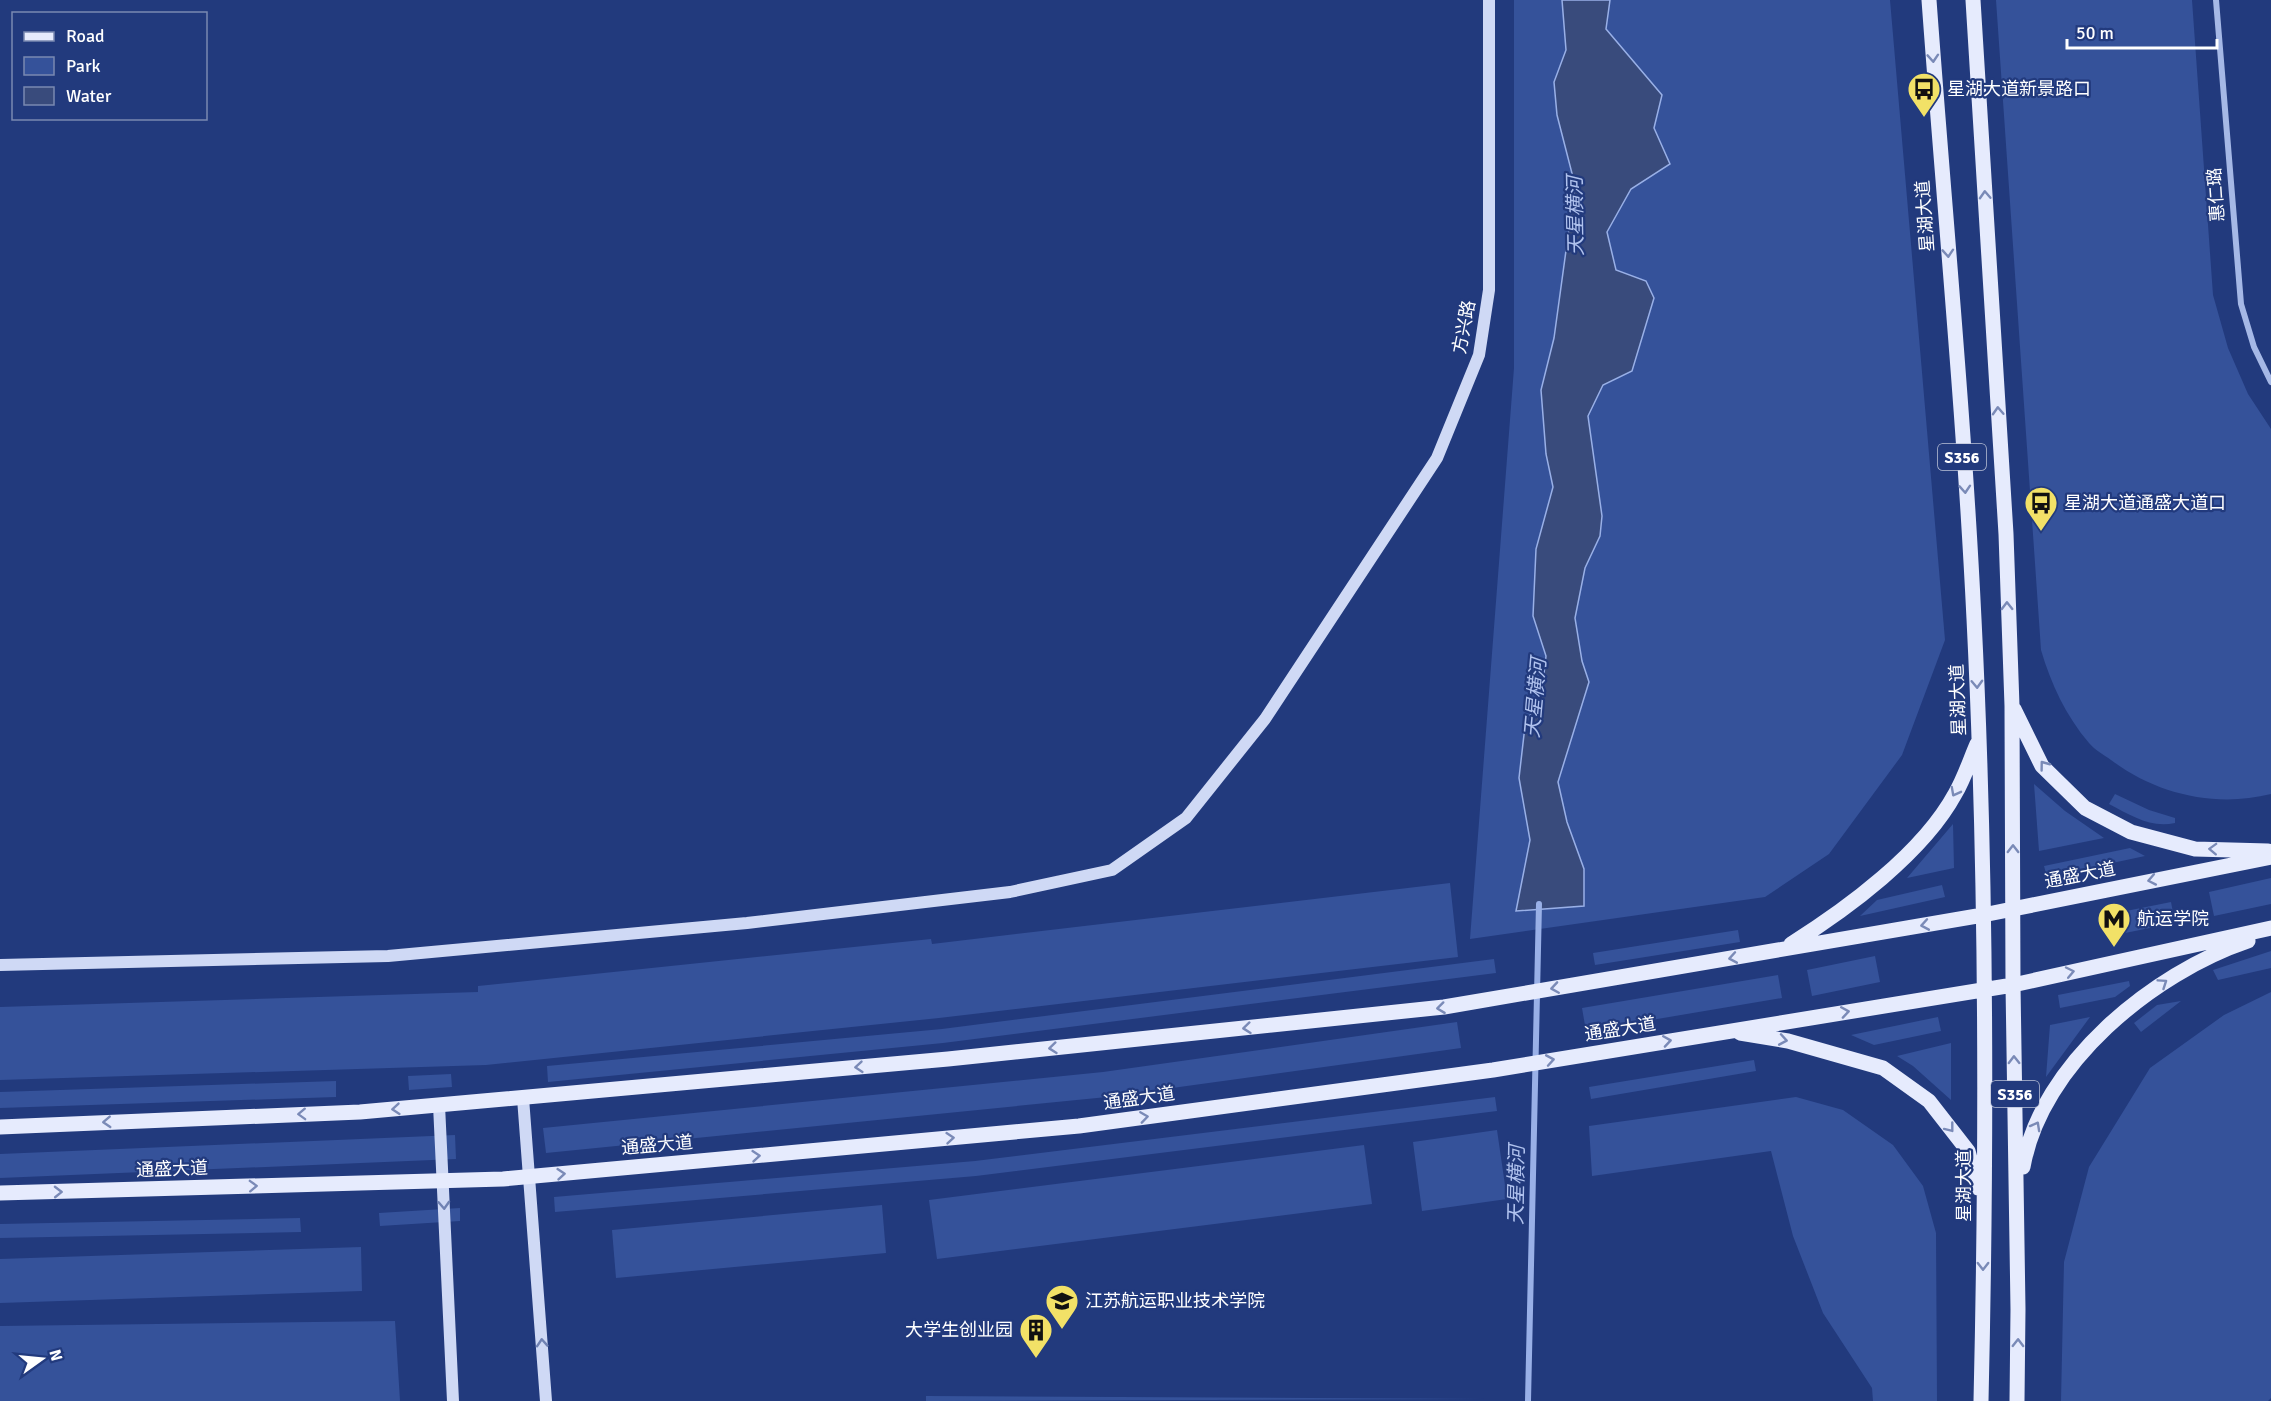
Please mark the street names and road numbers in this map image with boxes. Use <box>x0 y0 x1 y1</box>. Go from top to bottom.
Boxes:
street label: 惠仁璐 <box>2203 167 2229 223</box>
street label: 星湖大道 <box>1912 179 1938 253</box>
street label: 方兴路 <box>1448 298 1480 356</box>
road number: S356 <box>1938 444 1986 470</box>
street label: 星湖大道 <box>1946 664 1970 736</box>
street label: 通盛大道 <box>2043 857 2117 893</box>
street label: 通盛大道 <box>1583 1013 1657 1045</box>
road number: S356 <box>1991 1081 2039 1107</box>
street label: 通盛大道 <box>1102 1082 1176 1114</box>
street label: 通盛大道 <box>620 1131 694 1159</box>
street label: 星湖大道 <box>1953 1150 1975 1222</box>
street label: 通盛大道 <box>136 1157 208 1181</box>

